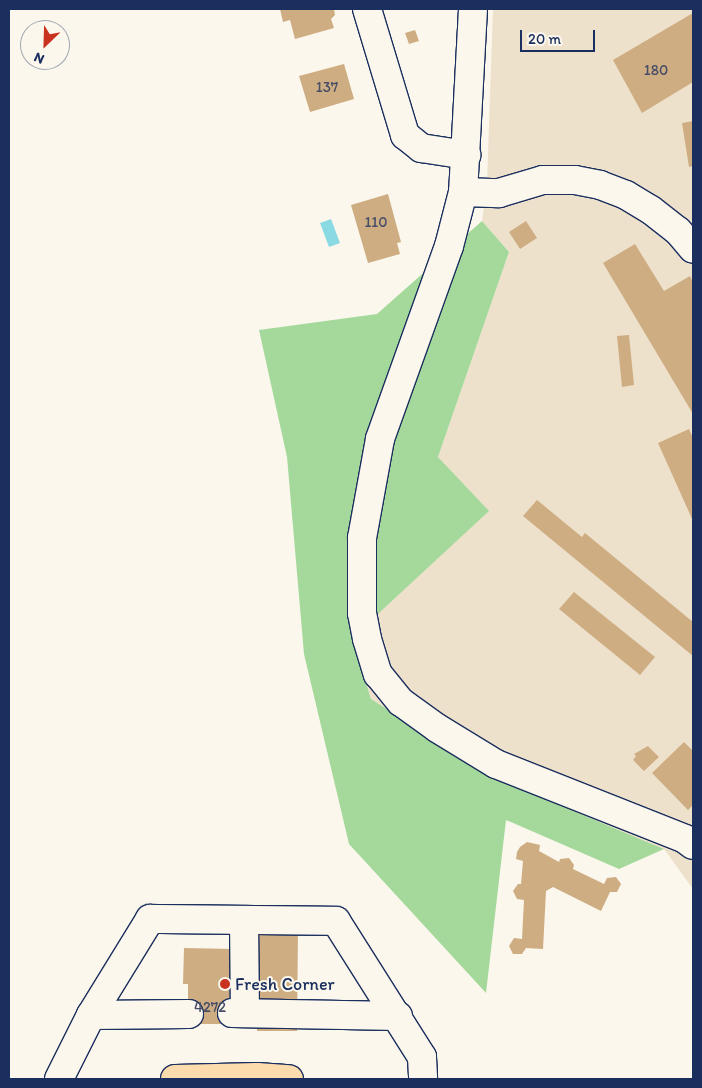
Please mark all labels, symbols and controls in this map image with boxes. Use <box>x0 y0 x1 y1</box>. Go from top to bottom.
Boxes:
north arrow <box>20 20 70 70</box>
scale bar <box>522 20 597 52</box>
text: 20 m <box>528 30 561 48</box>
text: N <box>31 49 47 68</box>
house number: 180 <box>644 62 668 80</box>
house number: 137 <box>316 79 338 97</box>
house number: 110 <box>364 214 388 232</box>
place label: Fresh Corner <box>235 973 335 995</box>
marker: Fresh Corner <box>219 978 231 990</box>
house number: 4272 <box>194 999 226 1017</box>

